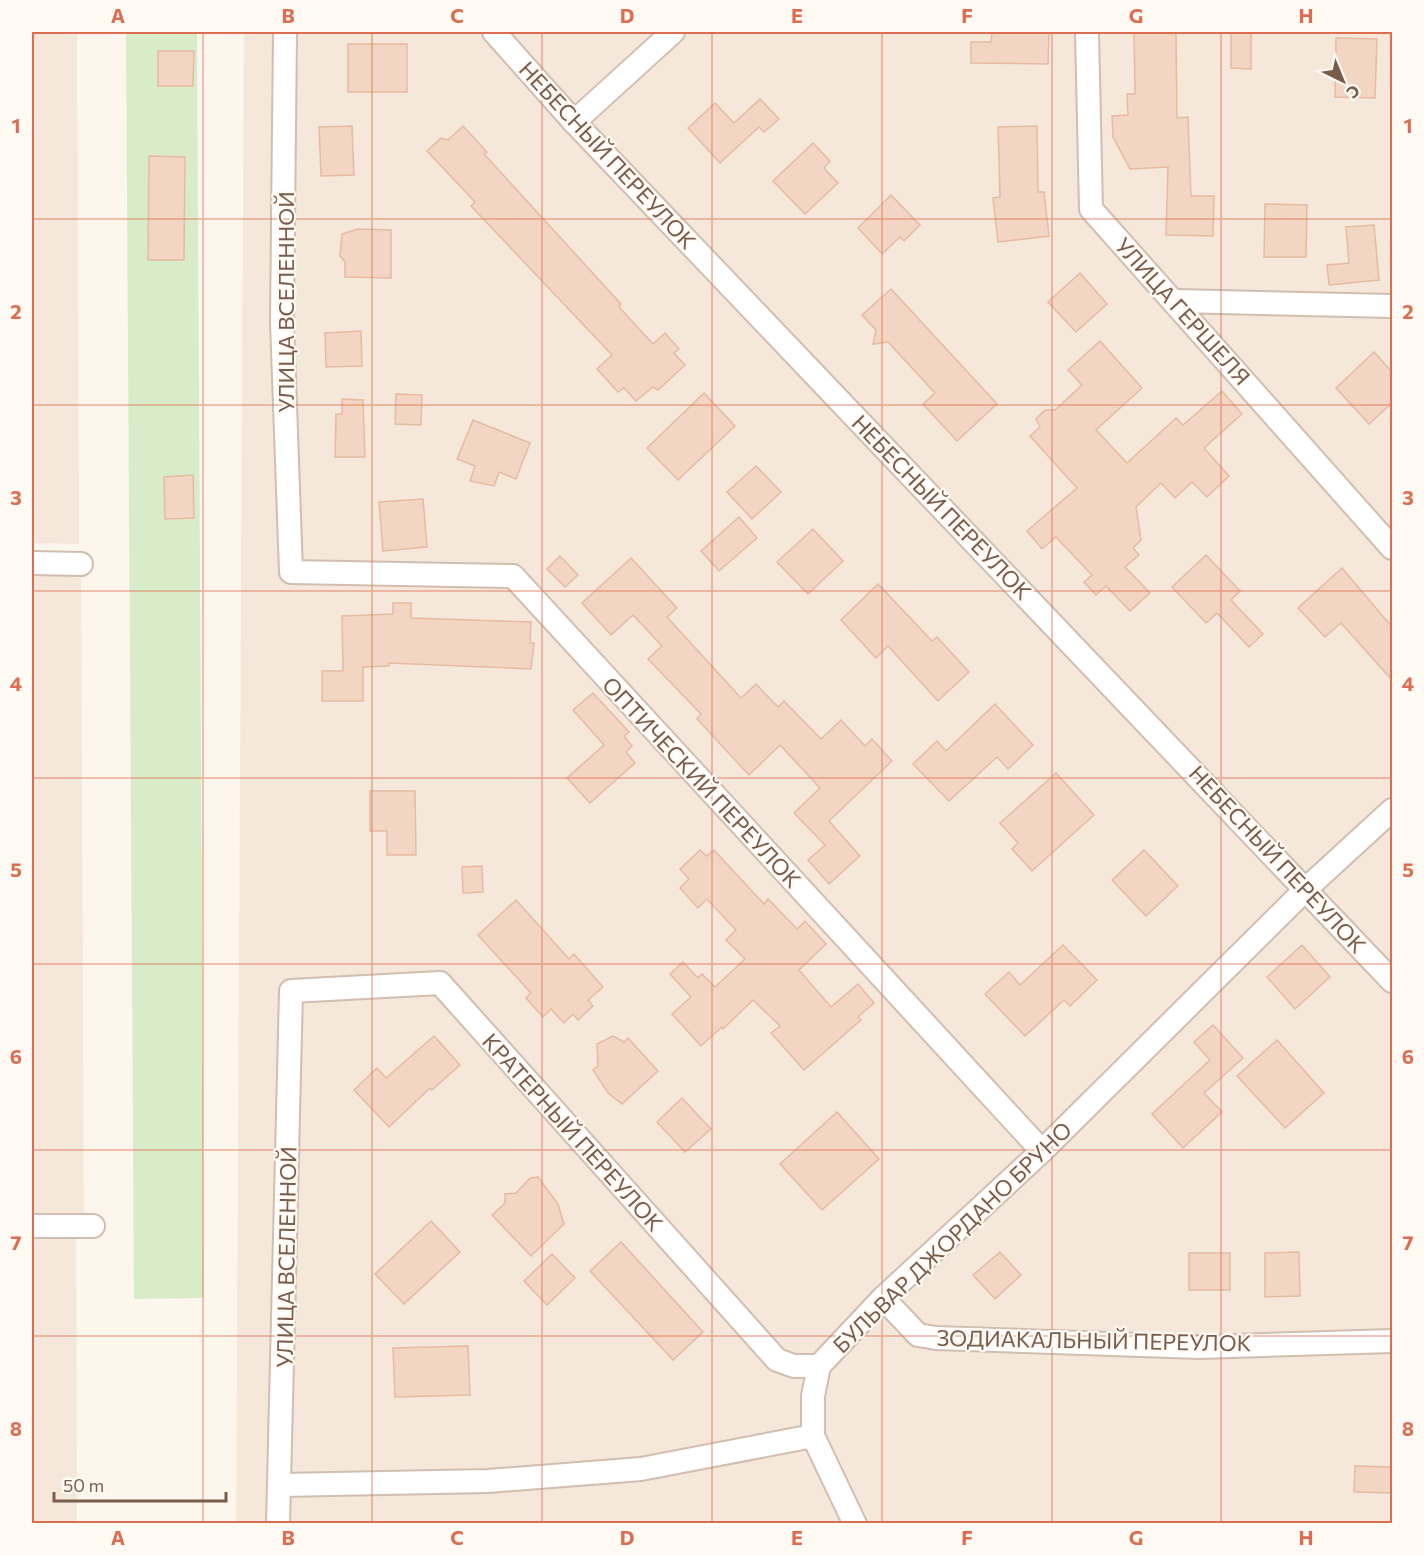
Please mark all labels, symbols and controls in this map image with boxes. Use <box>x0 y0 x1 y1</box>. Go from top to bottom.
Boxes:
text: A <box>111 3 125 27</box>
text: B <box>281 3 295 27</box>
text: C <box>450 3 464 27</box>
text: D <box>620 3 634 27</box>
text: E <box>791 3 803 27</box>
text: F <box>961 3 973 27</box>
text: G <box>1129 3 1143 27</box>
text: H <box>1299 3 1314 27</box>
north arrow <box>1313 51 1373 111</box>
street label: НЕБЕСНЫЙ ПЕРЕУЛОК <box>514 56 702 255</box>
text: С <box>1343 82 1364 103</box>
text: 1 <box>11 113 21 137</box>
text: 1 <box>1403 113 1413 137</box>
street label: УЛИЦА ВСЕЛЕННОЙ <box>272 191 299 413</box>
street label: УЛИЦА ГЕРШЕЛЯ <box>1110 232 1256 390</box>
text: 2 <box>10 299 22 323</box>
text: 2 <box>1402 299 1414 323</box>
street label: НЕБЕСНЫЙ ПЕРЕУЛОК <box>847 409 1038 605</box>
text: 3 <box>10 485 22 509</box>
text: 3 <box>1402 485 1414 509</box>
text: 4 <box>10 671 22 695</box>
street label: ОПТИЧЕСКИЙ ПЕРЕУЛОК <box>597 671 807 893</box>
text: 4 <box>1402 671 1414 695</box>
street label: НЕБЕСНЫЙ ПЕРЕУЛОК <box>1184 760 1372 959</box>
text: 5 <box>10 857 22 881</box>
text: 5 <box>1402 857 1414 881</box>
street label: КРАТЕРНЫЙ ПЕРЕУЛОК <box>477 1027 669 1237</box>
text: 6 <box>10 1044 22 1068</box>
text: 6 <box>1402 1044 1414 1068</box>
street label: БУЛЬВАР ДЖОРДАНО БРУНО <box>827 1116 1077 1358</box>
street label: УЛИЦА ВСЕЛЕННОЙ <box>271 1146 301 1368</box>
text: 7 <box>11 1230 22 1254</box>
text: 7 <box>1403 1230 1414 1254</box>
street label: ЗОДИАКАЛЬНЫЙ ПЕРЕУЛОК <box>936 1324 1252 1356</box>
text: 8 <box>10 1416 22 1440</box>
text: 8 <box>1402 1416 1414 1440</box>
scale bar <box>54 1465 226 1503</box>
text: 50 m <box>63 1474 104 1496</box>
text: A <box>111 1525 125 1549</box>
text: B <box>281 1525 295 1549</box>
text: C <box>450 1525 464 1549</box>
text: D <box>620 1525 634 1549</box>
text: E <box>791 1525 803 1549</box>
text: F <box>961 1525 973 1549</box>
text: G <box>1129 1525 1143 1549</box>
text: H <box>1299 1525 1314 1549</box>

